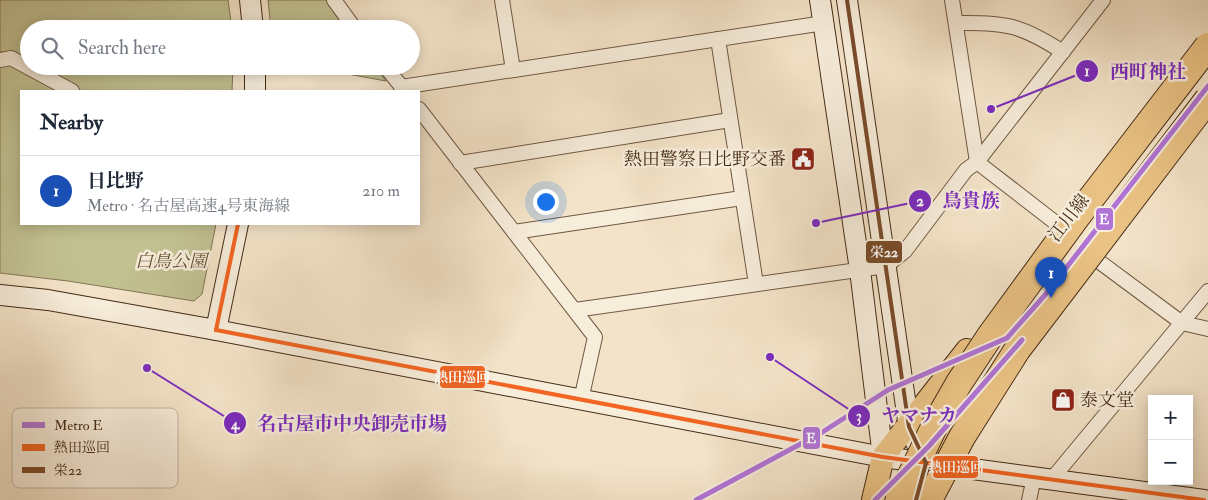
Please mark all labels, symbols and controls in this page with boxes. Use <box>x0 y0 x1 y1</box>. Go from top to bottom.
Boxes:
search box <box>20 20 420 75</box>
icon: search <box>38 34 66 62</box>
text: Search here <box>78 36 166 60</box>
callout: 西町神社 <box>1075 54 1196 88</box>
text: 西町神社 <box>1110 60 1186 84</box>
text: 1 <box>1084 62 1090 81</box>
text: Nearby <box>40 109 103 136</box>
public building icon: 熱田警察日比野交番 <box>790 146 816 172</box>
place label: 熱田警察日比野交番 <box>624 148 786 171</box>
text: 日比野 <box>87 169 144 193</box>
text: 1 <box>53 181 59 201</box>
text: 210 m <box>362 181 400 201</box>
callout: 鳥貴族 <box>908 184 1010 218</box>
your location <box>533 189 559 215</box>
text: 鳥貴族 <box>942 189 1000 213</box>
street label: 江川線 <box>1043 190 1095 246</box>
text: 2 <box>916 192 924 211</box>
text: Metro · 名古屋高速4号東海線 <box>87 196 290 216</box>
line badge: E <box>1095 207 1114 231</box>
text: E <box>1099 211 1109 228</box>
line badge: 栄22 <box>865 240 903 264</box>
text: 栄22 <box>870 244 898 261</box>
park label: 白鳥公園 <box>135 250 210 273</box>
pin: 1 <box>1035 257 1067 298</box>
line badge: 熱田巡回 <box>439 365 486 389</box>
text: 熱田巡回 <box>434 369 490 386</box>
shop icon: 泰文堂 <box>1050 387 1076 413</box>
place label: 泰文堂 <box>1080 389 1134 412</box>
map controls <box>1148 395 1193 485</box>
button: + <box>1148 395 1193 440</box>
callout: ヤマナカ <box>846 399 967 433</box>
text: ヤマナカ <box>881 404 957 428</box>
callout: 名古屋市中央卸売市場 <box>222 406 457 440</box>
text: 3 <box>856 407 862 426</box>
legend <box>12 408 178 488</box>
text: 名古屋市中央卸売市場 <box>257 412 447 436</box>
text: 4 <box>230 415 240 434</box>
text: Metro E <box>54 417 103 434</box>
line badge: E <box>802 426 821 450</box>
text: E <box>806 430 816 447</box>
text: 熱田巡回 <box>54 439 110 456</box>
button: − <box>1148 440 1193 485</box>
line badge: 熱田巡回 <box>932 455 979 479</box>
text: 熱田巡回 <box>928 459 984 476</box>
text: 栄22 <box>54 462 82 479</box>

